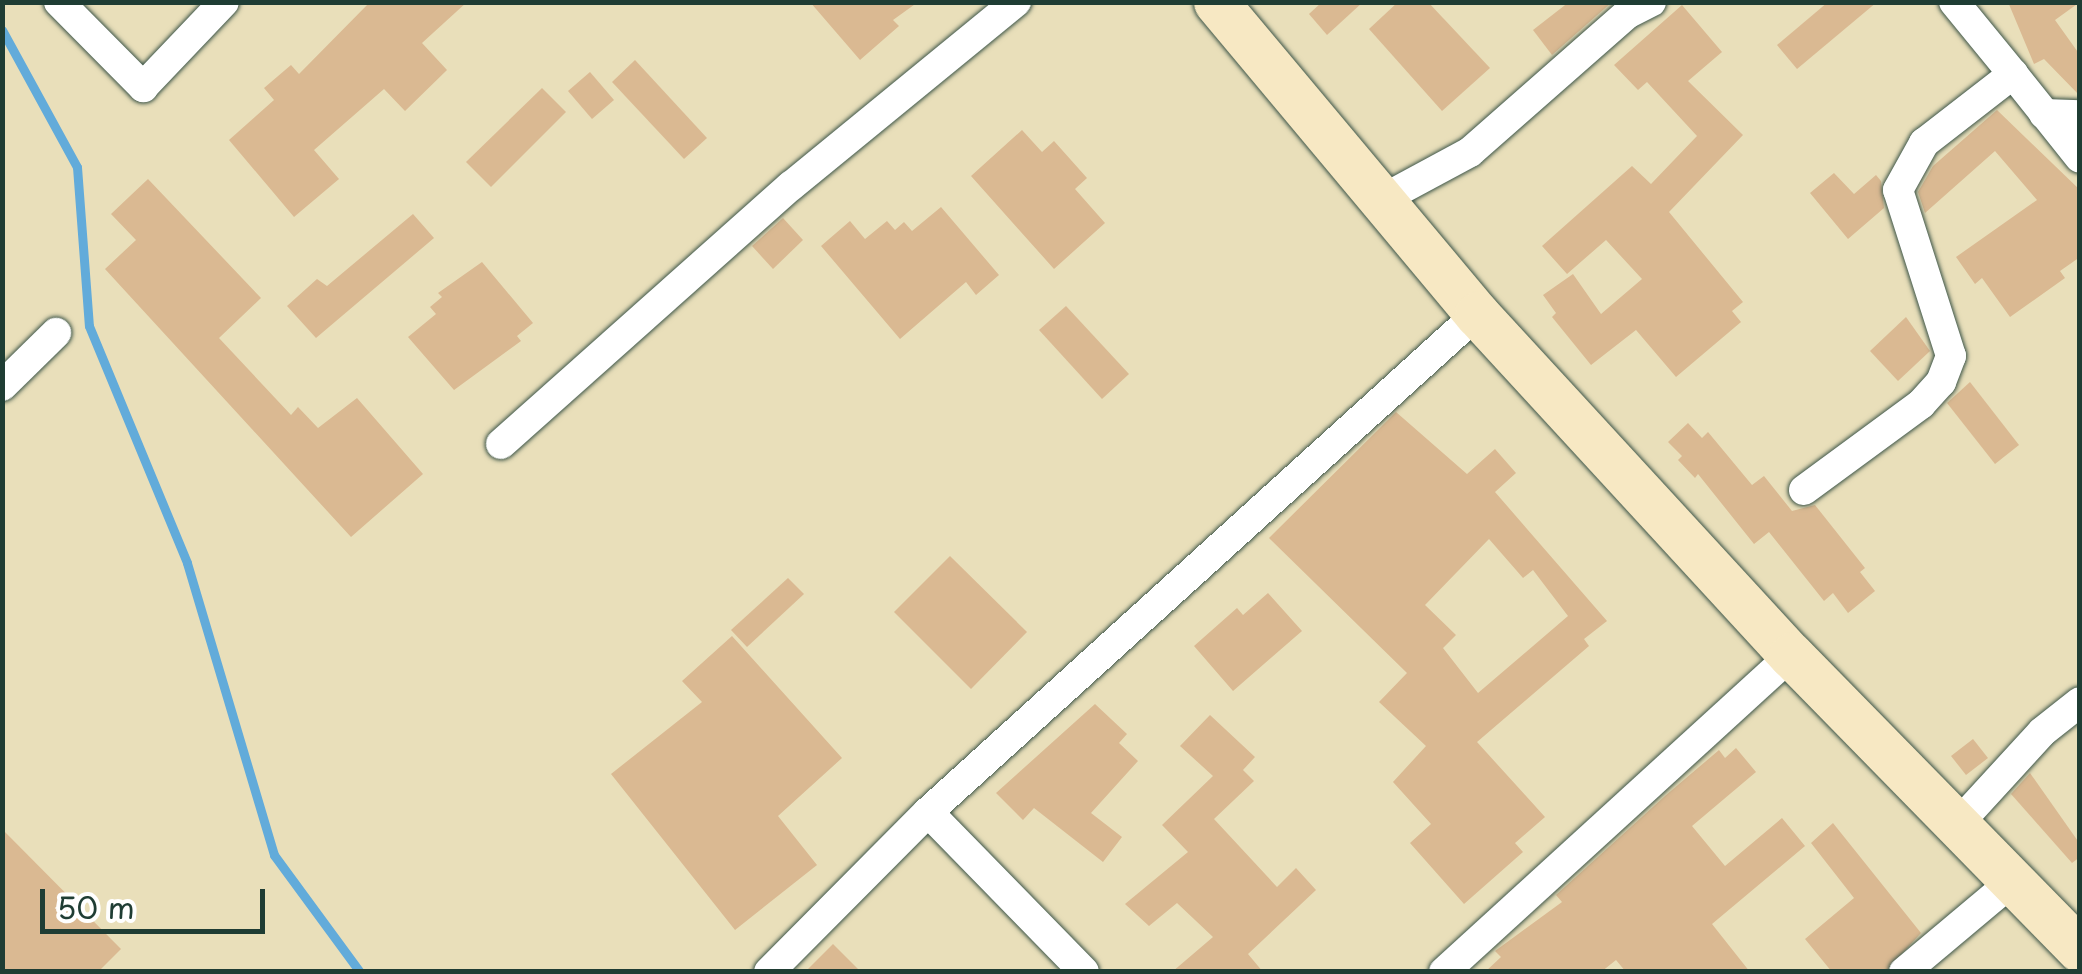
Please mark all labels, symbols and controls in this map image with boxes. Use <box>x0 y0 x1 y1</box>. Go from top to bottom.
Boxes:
scale bar <box>45 869 270 931</box>
text: 50 m <box>57 884 135 929</box>

